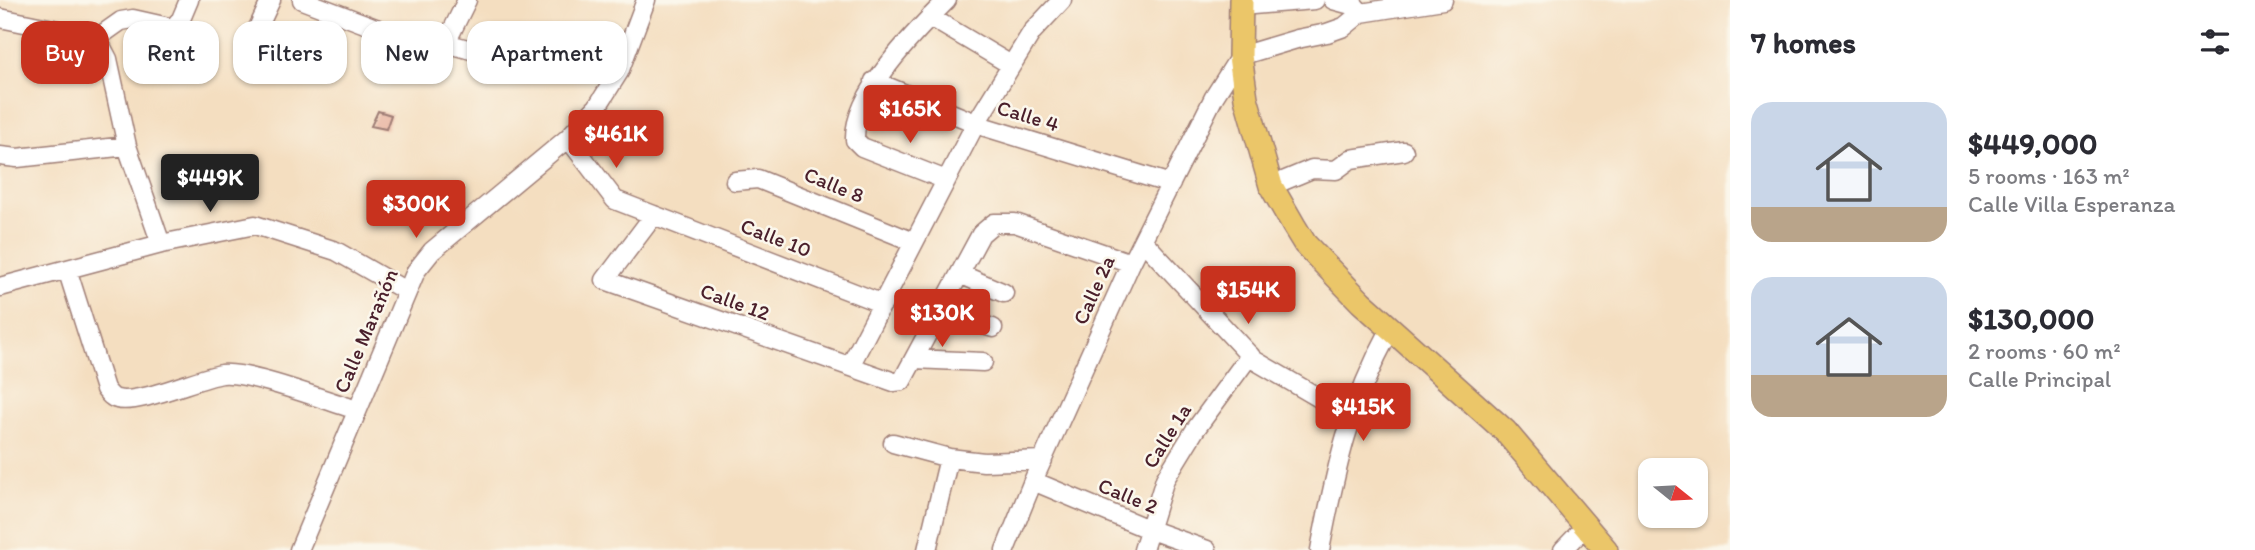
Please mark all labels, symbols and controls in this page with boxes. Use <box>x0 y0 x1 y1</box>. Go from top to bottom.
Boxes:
chip: Buy <box>21 21 109 84</box>
chip: Rent <box>123 21 219 84</box>
chip: Filters <box>233 21 347 84</box>
chip: New <box>361 21 453 84</box>
chip: Apartment <box>467 21 627 84</box>
icon: filters <box>2196 23 2234 61</box>
text: 7 homes <box>1751 24 1856 61</box>
pin: $165K <box>861 86 959 145</box>
text: $165K <box>879 94 941 122</box>
street label: Calle 4 <box>994 94 1063 137</box>
pin: $461K <box>567 110 665 170</box>
text: $461K <box>584 119 648 147</box>
text: $449,000 <box>1968 125 2098 162</box>
icon: home <box>1807 130 1891 214</box>
pin: $449K <box>161 154 259 214</box>
street label: Calle 8 <box>801 161 868 208</box>
text: 5 rooms · 163 m² <box>1968 162 2130 190</box>
text: $449K <box>177 163 243 191</box>
pin: $300K <box>367 180 465 240</box>
text: $300K <box>382 189 450 217</box>
text: Calle Villa Esperanza <box>1968 190 2175 218</box>
street label: Calle 10 <box>737 213 815 262</box>
street label: Calle 2a <box>1067 251 1120 328</box>
street label: Calle Marañón <box>328 265 403 397</box>
pin: $154K <box>1199 266 1297 326</box>
text: $154K <box>1217 275 1279 303</box>
street label: Calle 12 <box>697 278 773 326</box>
pin: $130K <box>893 290 991 349</box>
text: $130K <box>910 298 974 326</box>
text: $130,000 <box>1968 300 2095 337</box>
icon: home <box>1807 305 1891 389</box>
text: 2 rooms · 60 m² <box>1968 337 2121 365</box>
text: Calle Principal <box>1968 365 2111 393</box>
pin: $415K <box>1314 384 1412 443</box>
text: $415K <box>1332 392 1394 420</box>
street label: Calle 1a <box>1137 399 1196 473</box>
north arrow <box>1638 458 1708 528</box>
map controls <box>1638 458 1708 528</box>
street label: Calle 2 <box>1095 472 1162 519</box>

